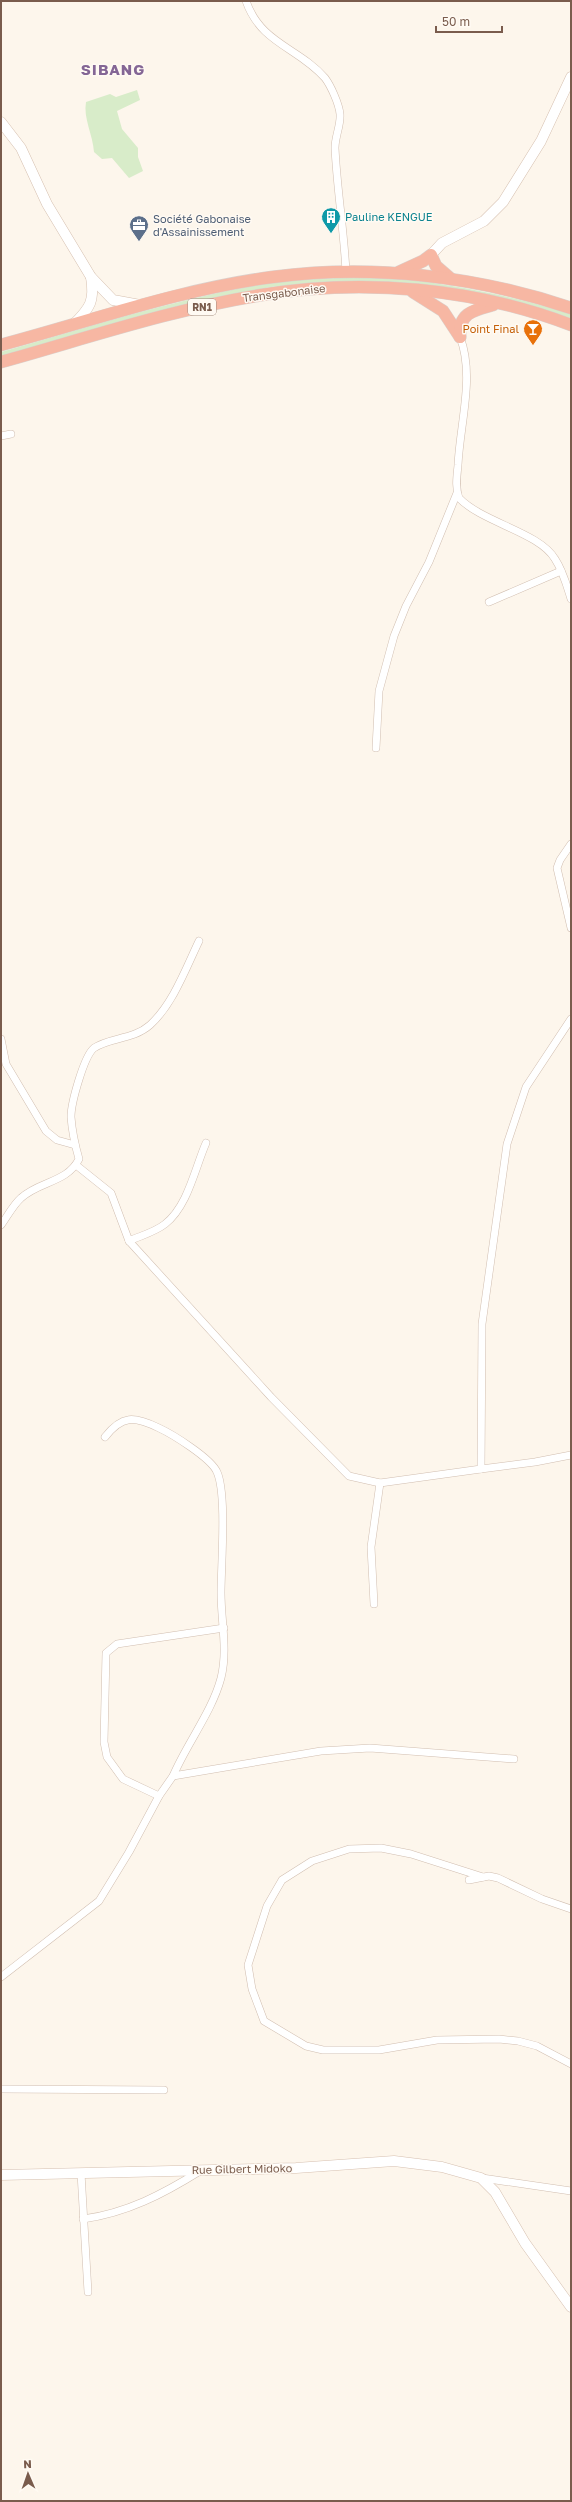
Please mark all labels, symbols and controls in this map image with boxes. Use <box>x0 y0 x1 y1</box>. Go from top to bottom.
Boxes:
scale bar <box>436 8 502 34</box>
text: 50 m <box>442 14 470 29</box>
district label: SIBANG <box>81 60 145 78</box>
building icon: Pauline KENGUE <box>320 206 342 234</box>
place label: Pauline KENGUE <box>345 210 433 223</box>
place label: Société Gabonaise d'Assainissement <box>153 212 251 238</box>
office icon: Société Gabonaise d'Assainissement <box>128 214 150 242</box>
street label: Transgabonaise <box>242 281 326 304</box>
road number: RN1 <box>188 299 216 315</box>
bar icon: Point Final <box>522 318 544 346</box>
place label: Point Final <box>463 322 519 335</box>
street label: Rue Gilbert Midoko <box>192 2161 293 2176</box>
north arrow <box>8 2454 48 2494</box>
text: N <box>23 2457 32 2470</box>

